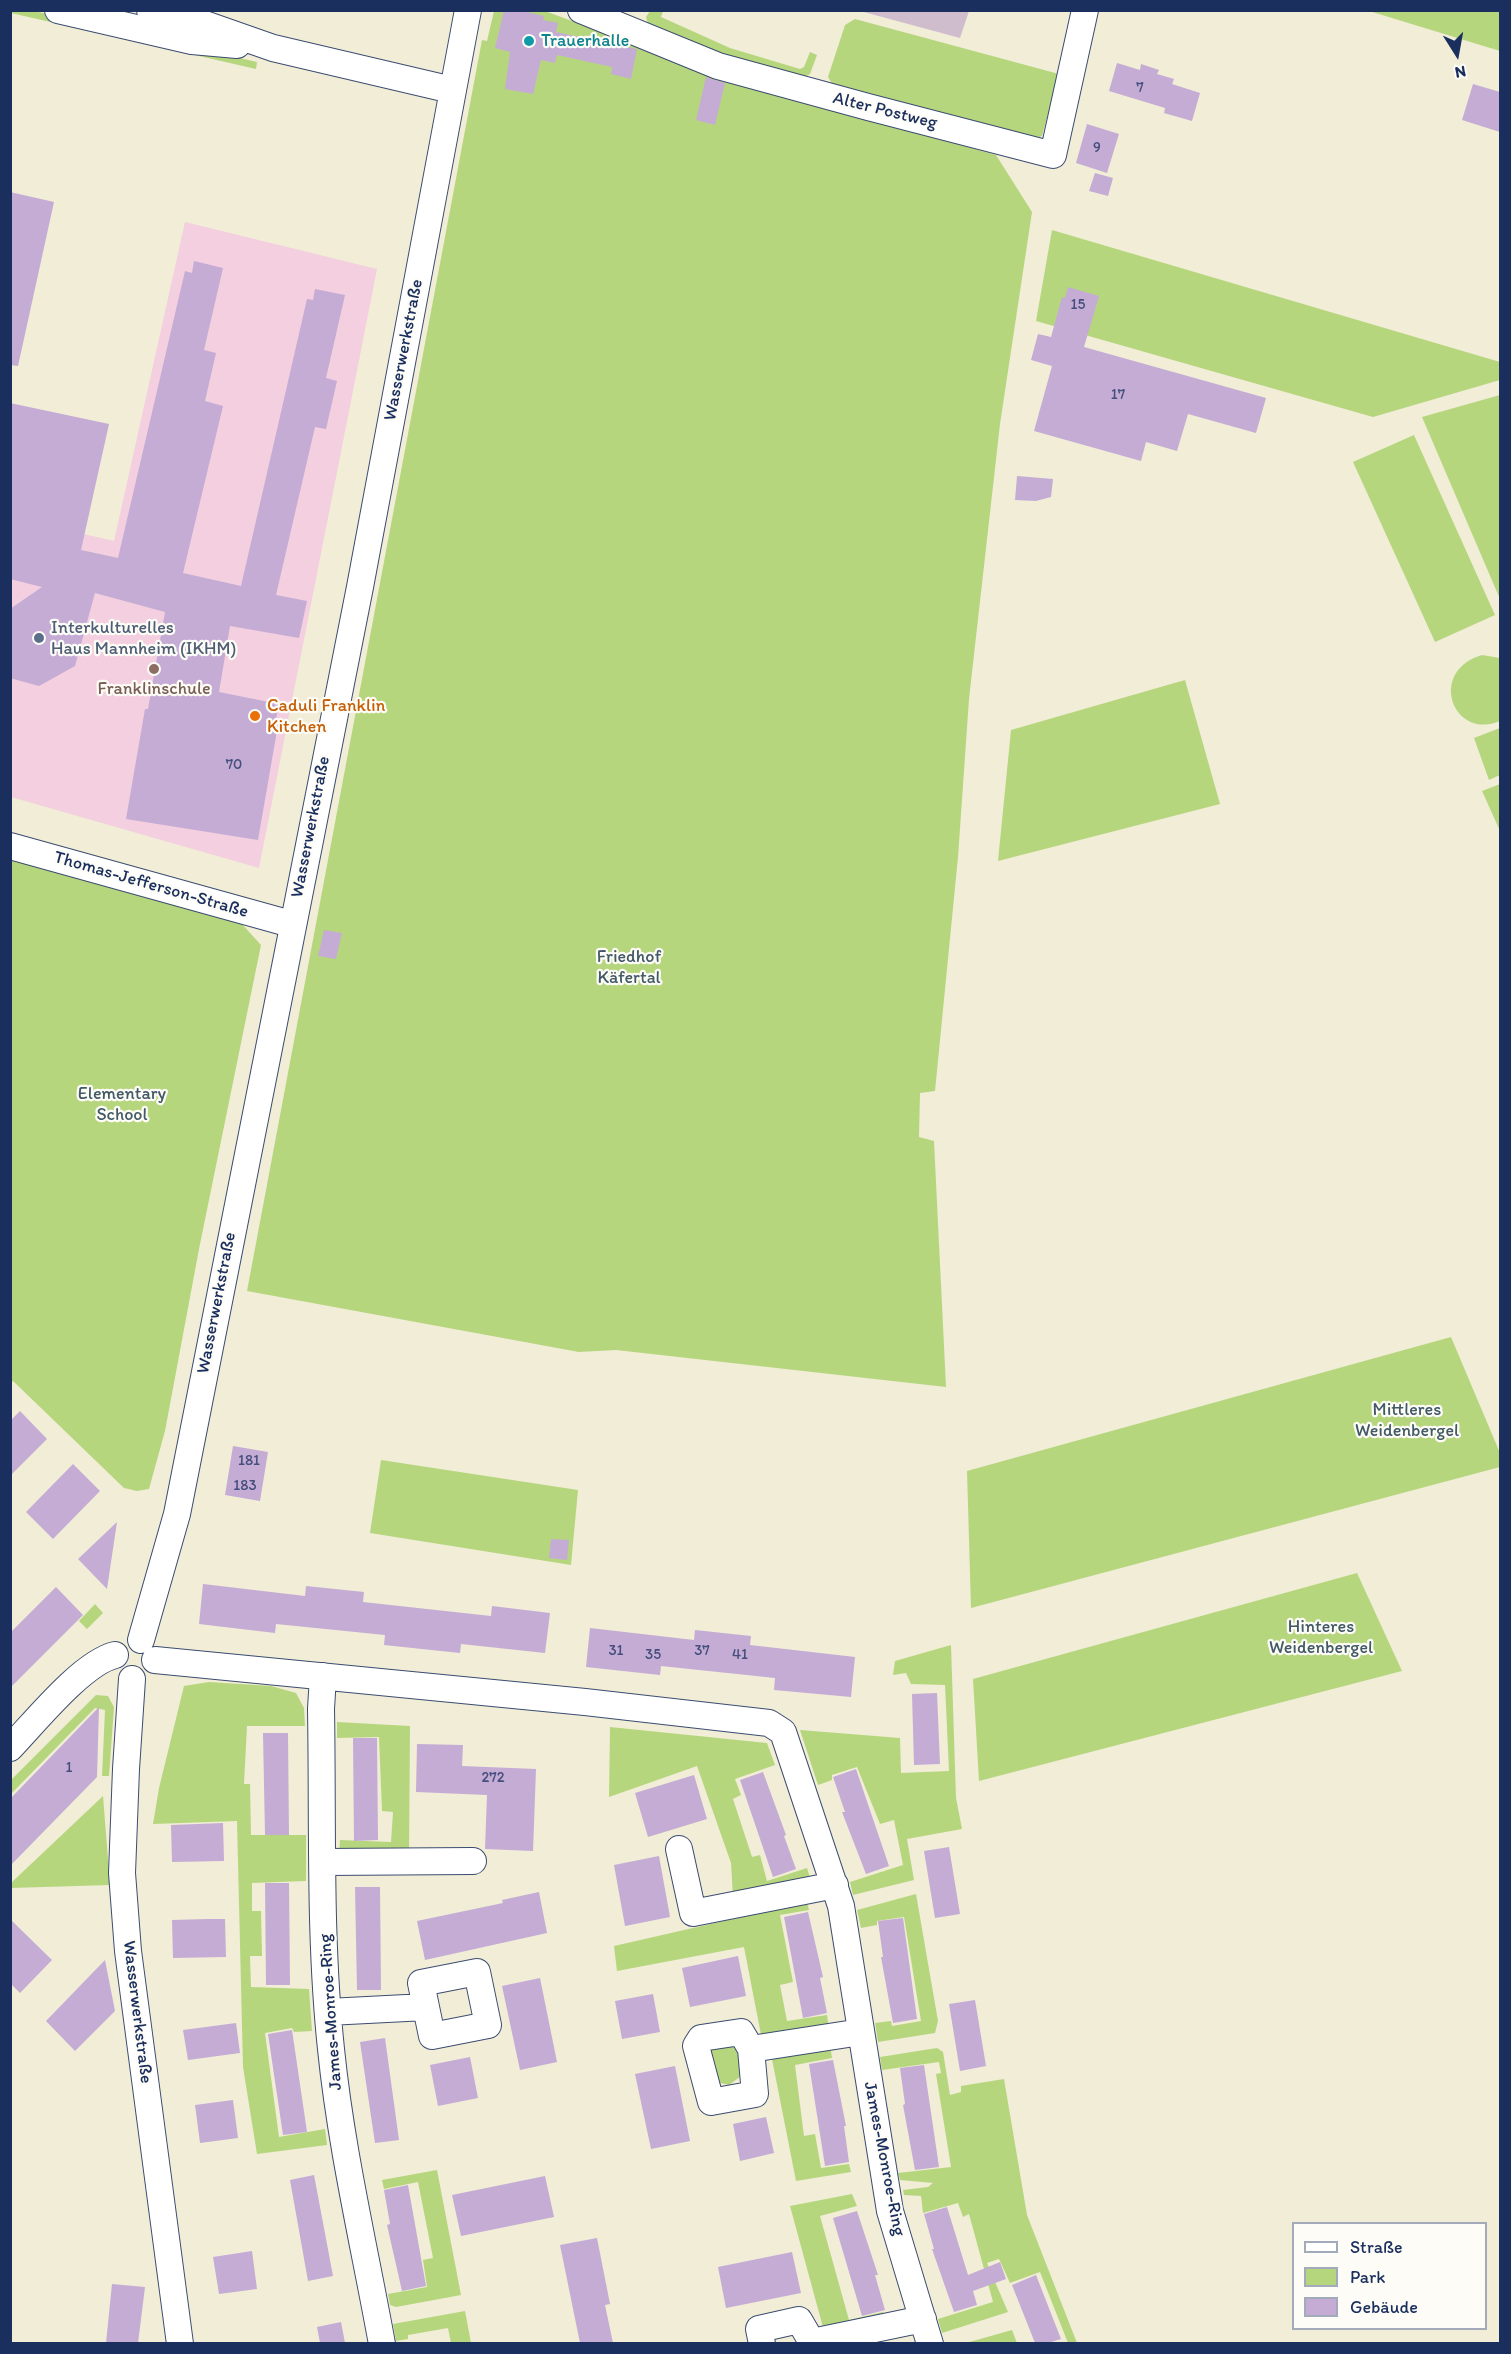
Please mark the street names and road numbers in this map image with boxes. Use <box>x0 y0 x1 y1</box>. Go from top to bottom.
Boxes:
street label: Alter Postweg <box>831 88 939 134</box>
street label: Wasserwerkstraße <box>380 277 428 423</box>
street label: Wasserwerkstraße <box>287 754 335 900</box>
street label: Thomas-Jefferson-Straße <box>51 847 251 923</box>
street label: Wasserwerkstraße <box>193 1230 241 1376</box>
street label: James-Monroe-Ring <box>315 1933 347 2091</box>
street label: Wasserwerkstraße <box>118 1939 156 2085</box>
street label: James-Monroe-Ring <box>858 2080 910 2238</box>

